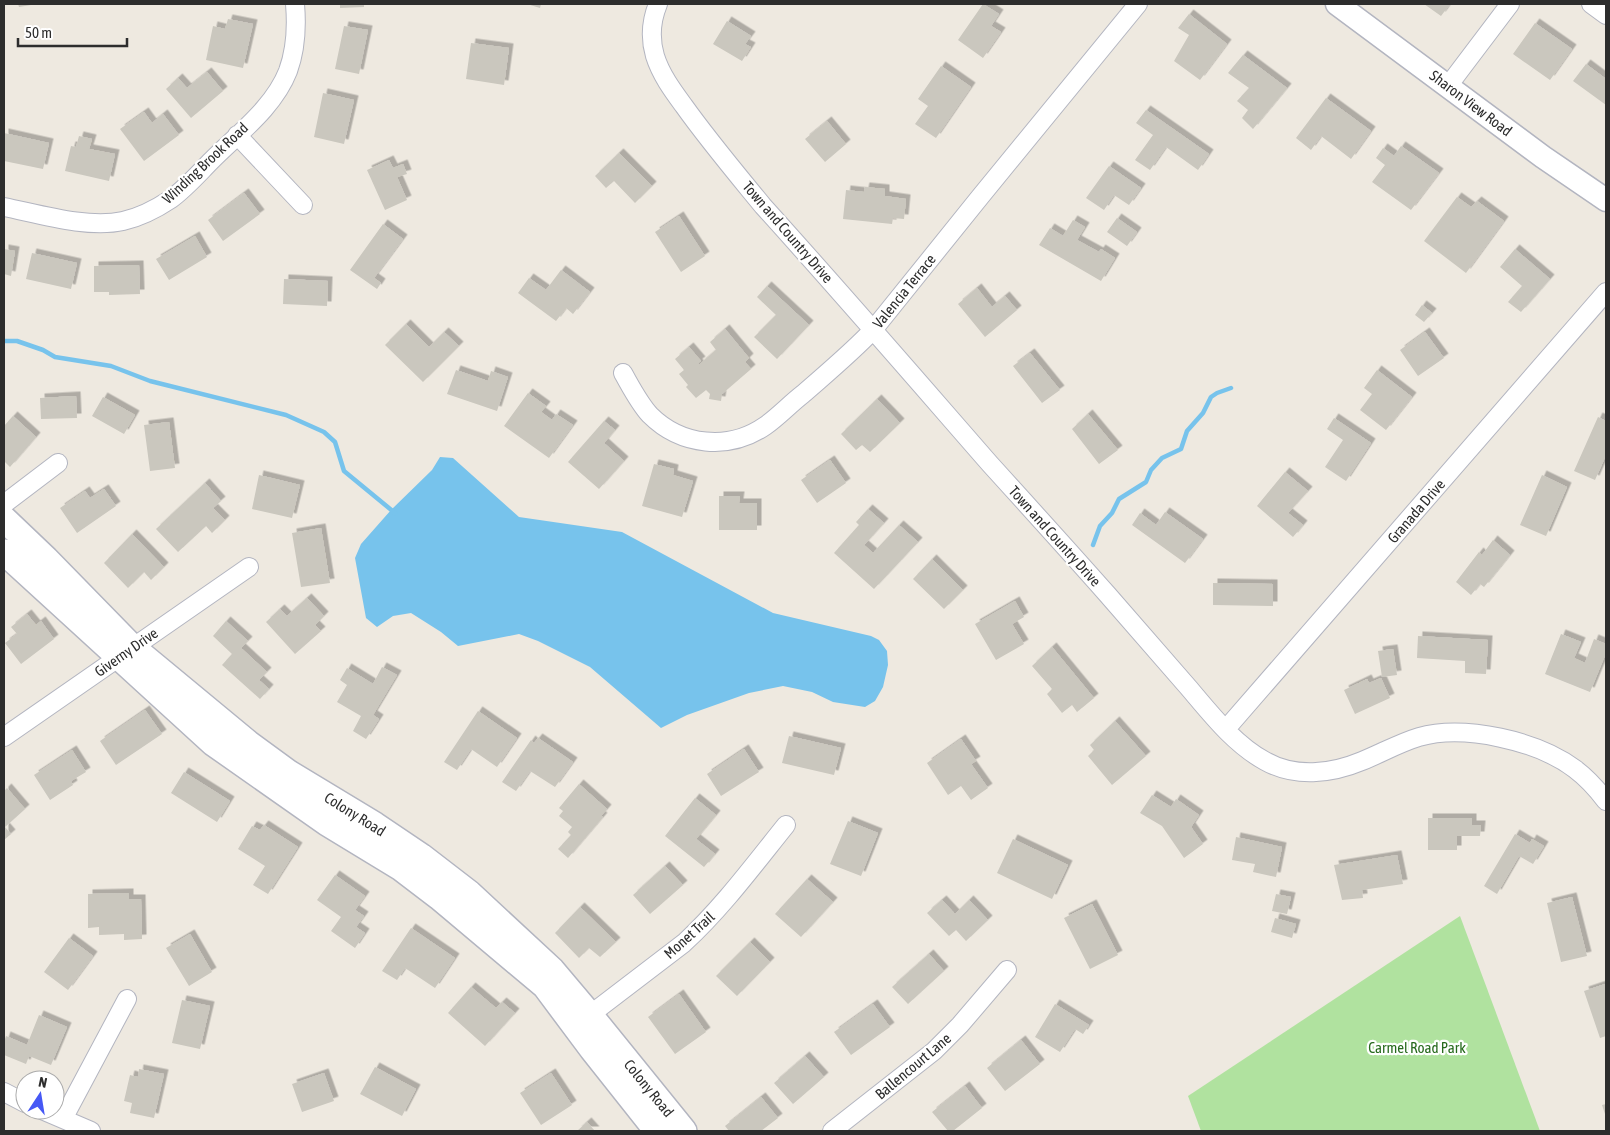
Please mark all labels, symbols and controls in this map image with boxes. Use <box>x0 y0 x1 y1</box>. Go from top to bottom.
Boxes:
scale bar <box>18 15 126 47</box>
text: 50 m <box>25 24 52 41</box>
street label: Sharon View Road <box>1427 67 1515 139</box>
street label: Winding Brook Road <box>159 119 251 207</box>
street label: Town and Country Drive <box>739 178 837 286</box>
street label: Valencia Terrace <box>869 250 939 331</box>
street label: Granada Drive <box>1384 476 1448 546</box>
street label: Town and Country Drive <box>1006 482 1105 590</box>
street label: Giverny Drive <box>91 624 161 680</box>
street label: Colony Road <box>321 789 389 839</box>
street label: Monet Trail <box>660 908 718 962</box>
street label: Ballencourt Lane <box>872 1029 954 1103</box>
park label: Carmel Road Park <box>1368 1039 1466 1056</box>
street label: Colony Road <box>621 1056 677 1120</box>
north arrow <box>15 1070 65 1120</box>
text: N <box>37 1074 48 1091</box>

